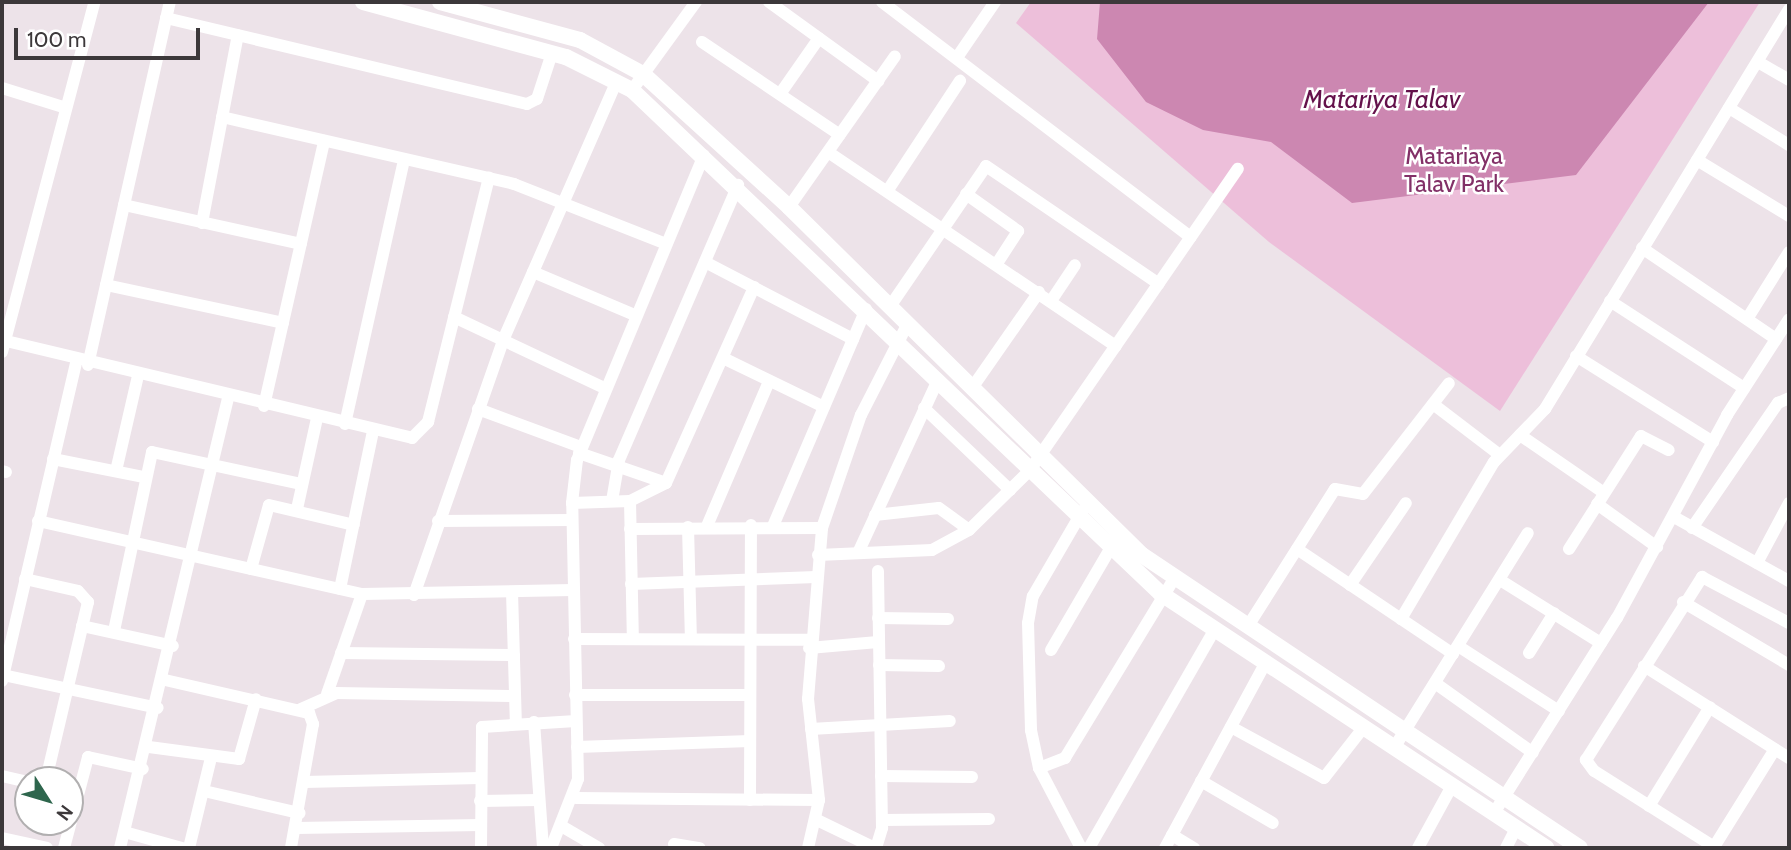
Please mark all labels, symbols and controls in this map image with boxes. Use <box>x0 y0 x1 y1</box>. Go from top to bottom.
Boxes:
scale bar <box>18 14 203 58</box>
text: 100 m <box>27 27 86 52</box>
water label: Matariya Talav <box>1304 84 1460 116</box>
park label: Matariaya Talav Park <box>1404 142 1504 198</box>
north arrow <box>14 766 84 836</box>
text: N <box>51 800 78 825</box>

